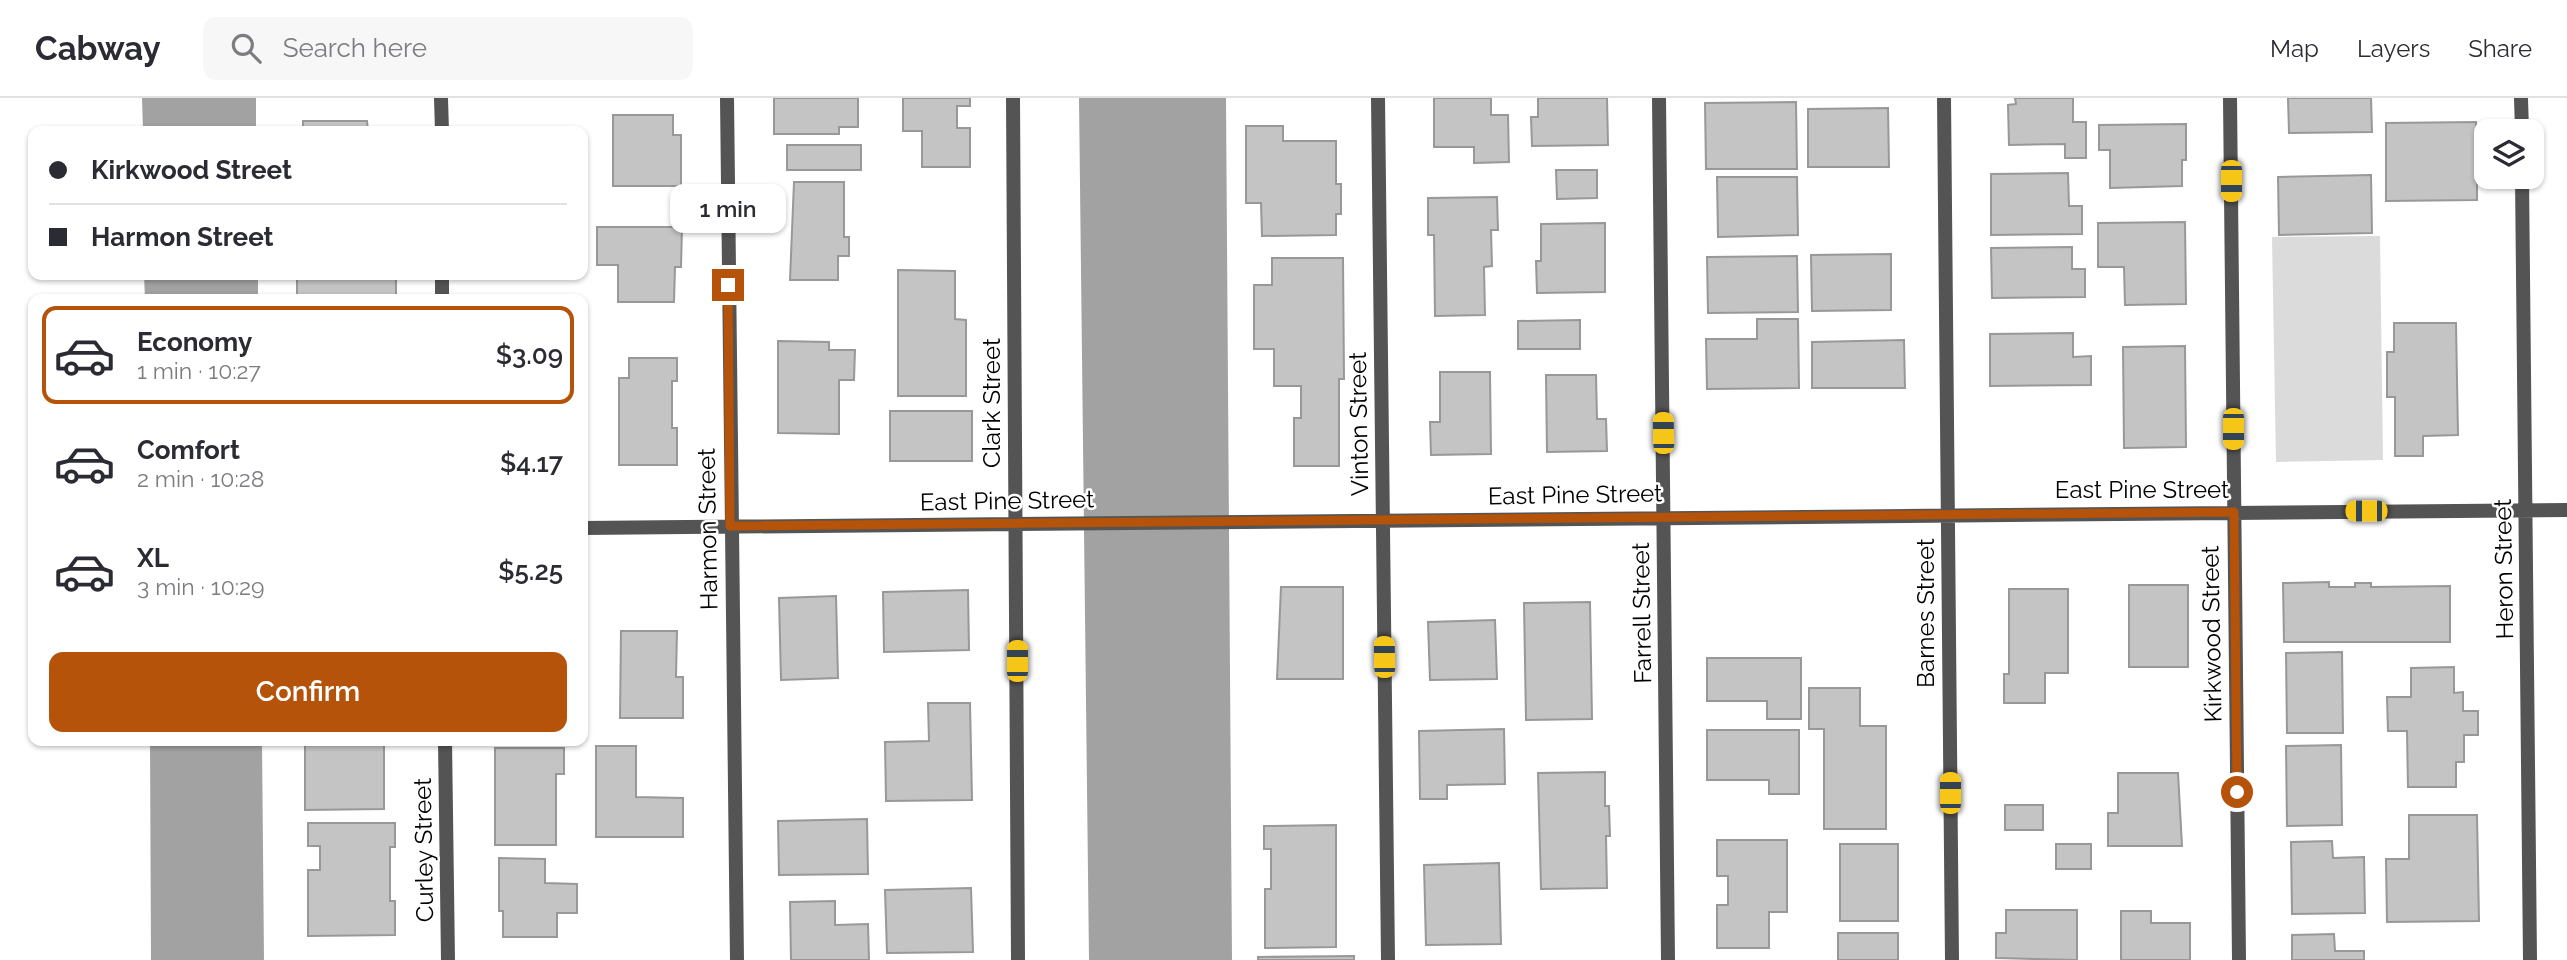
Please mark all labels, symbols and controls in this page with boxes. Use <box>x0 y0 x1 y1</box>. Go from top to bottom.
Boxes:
search box <box>203 17 693 80</box>
text: Cabway <box>35 29 161 68</box>
icon: search <box>227 29 265 67</box>
text: Search here <box>283 33 427 63</box>
text: Map <box>2270 34 2319 63</box>
text: Layers <box>2357 34 2430 63</box>
text: Share <box>2468 34 2532 63</box>
map controls <box>2474 119 2544 189</box>
button: layers <box>2474 119 2544 189</box>
text: Kirkwood Street <box>91 155 292 185</box>
car <box>2221 160 2242 202</box>
callout: 1 min <box>670 184 786 232</box>
text: 1 min <box>699 195 757 222</box>
text: Harmon Street <box>91 222 274 252</box>
route end <box>712 269 744 301</box>
icon: car <box>53 324 116 387</box>
text: Economy <box>137 327 252 357</box>
street label: Clark Street <box>977 338 1006 468</box>
text: $3.09 <box>496 340 563 370</box>
street label: Vinton Street <box>1343 352 1374 496</box>
text: 1 min · 10:27 <box>137 357 261 384</box>
car <box>2223 408 2244 450</box>
car <box>1653 412 1674 454</box>
icon: car <box>53 432 116 495</box>
text: Comfort <box>137 435 240 465</box>
text: $4.17 <box>500 448 563 478</box>
street label: Harmon Street <box>692 448 723 610</box>
text: 2 min · 10:28 <box>137 465 264 492</box>
street label: East Pine Street <box>2055 475 2229 504</box>
street label: East Pine Street <box>1488 478 1662 511</box>
street label: East Pine Street <box>920 484 1094 517</box>
street label: Heron Street <box>2488 498 2519 640</box>
car <box>2346 501 2388 522</box>
street label: Barnes Street <box>1911 538 1940 688</box>
icon: car <box>53 540 116 603</box>
street label: Farrell Street <box>1626 542 1657 684</box>
text: XL <box>137 543 169 573</box>
street label: Kirkwood Street <box>2195 545 2228 723</box>
text: $5.25 <box>498 556 563 586</box>
text: 3 min · 10:29 <box>137 573 265 600</box>
car <box>1374 636 1395 678</box>
car <box>1007 640 1028 682</box>
button: Confirm <box>49 652 567 732</box>
car <box>1940 772 1961 814</box>
route start <box>2221 776 2253 808</box>
street label: Curley Street <box>408 778 439 922</box>

